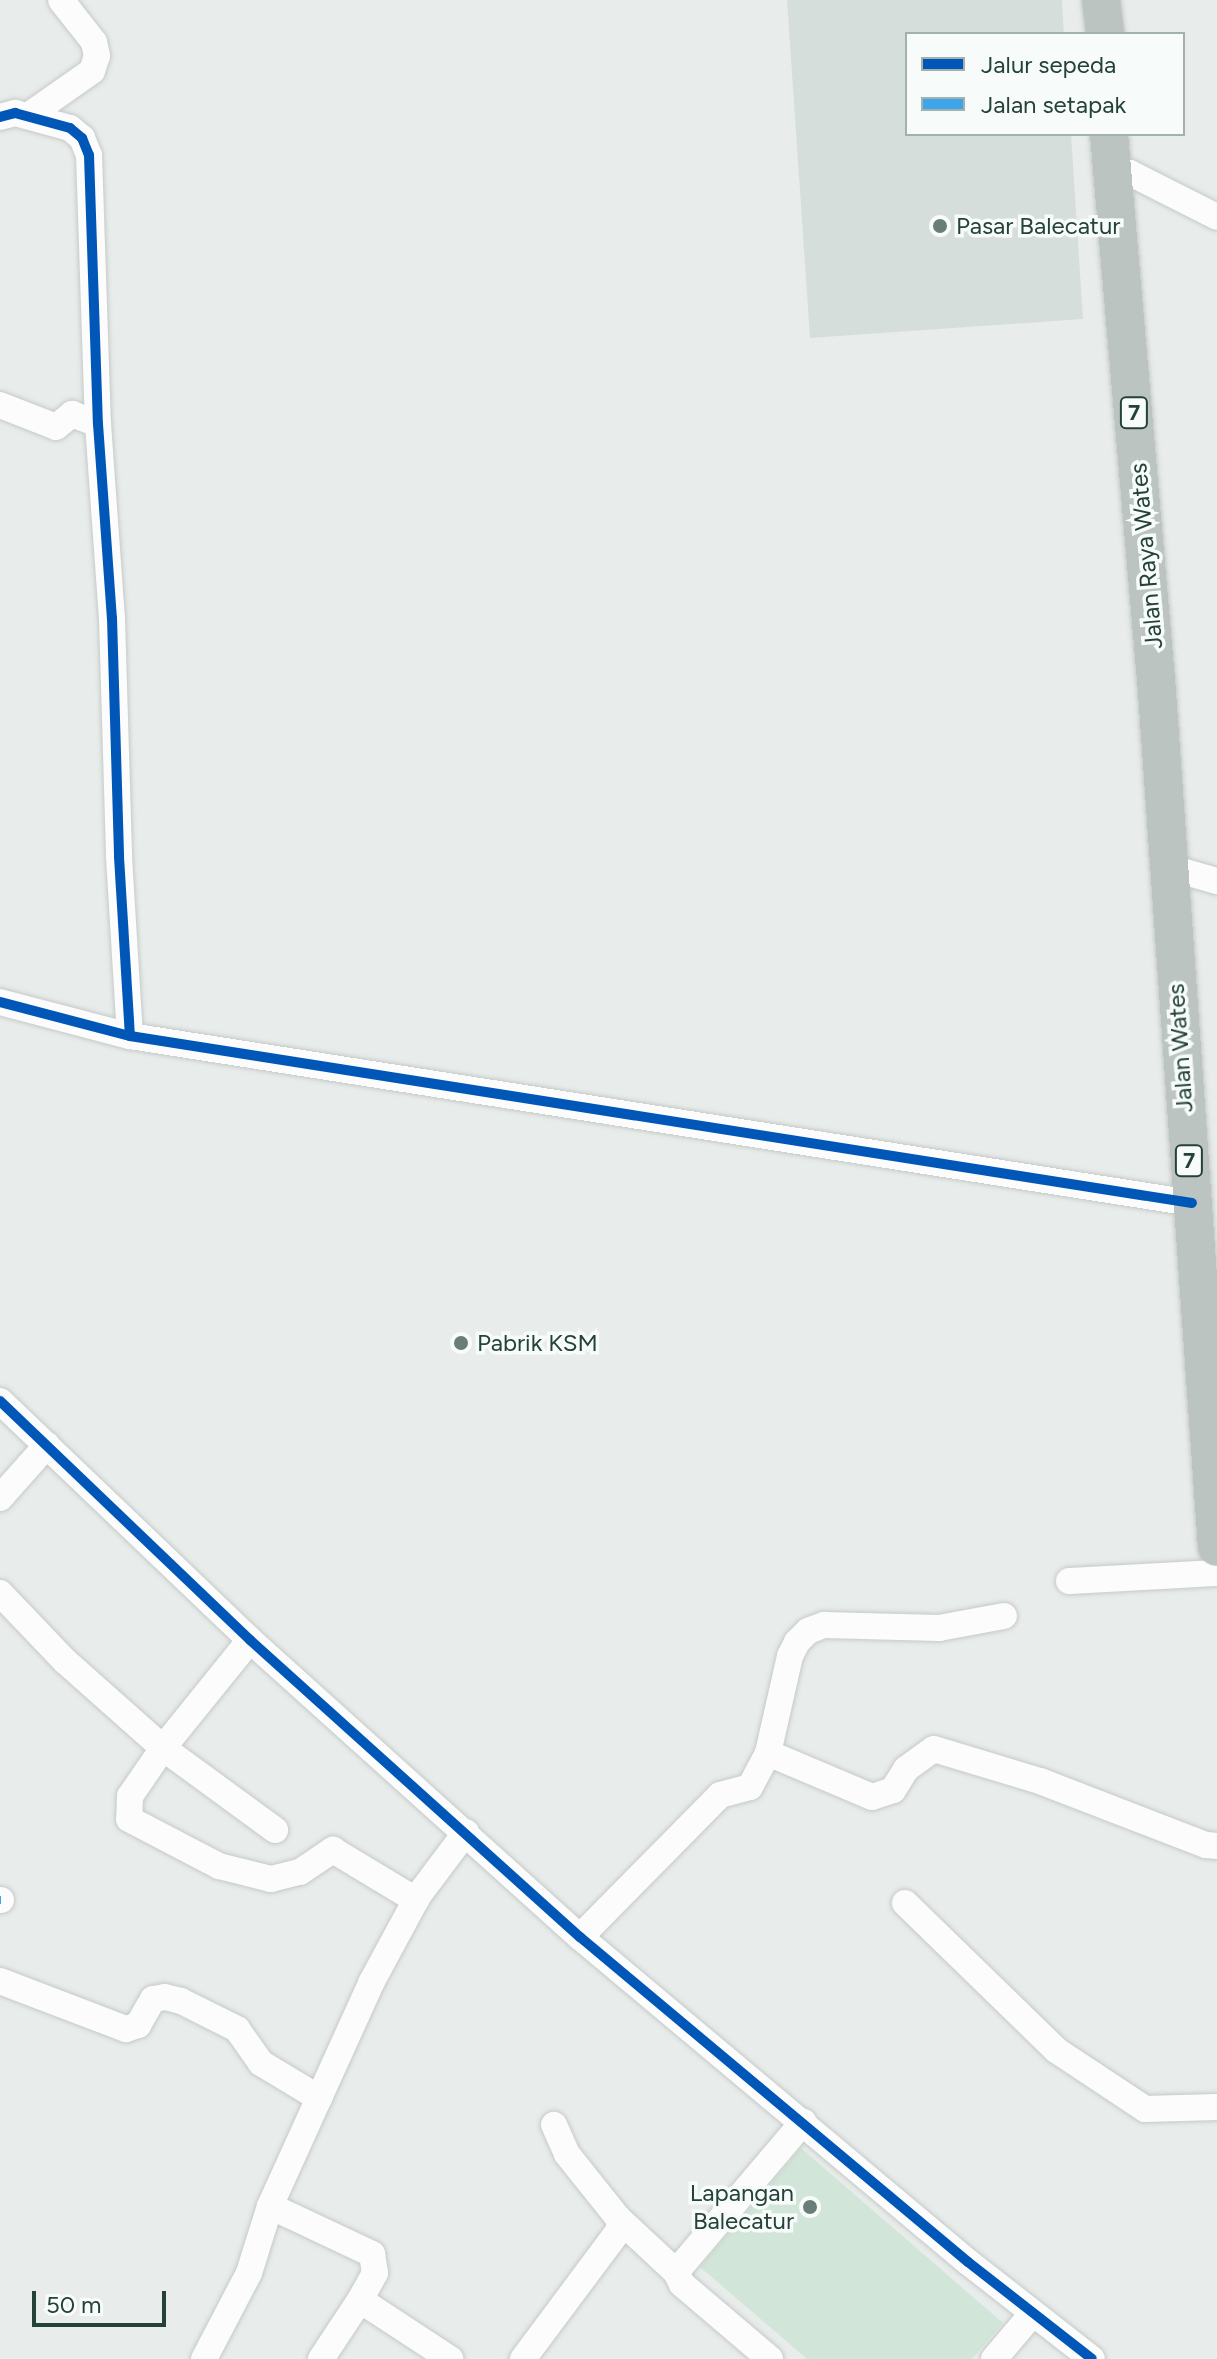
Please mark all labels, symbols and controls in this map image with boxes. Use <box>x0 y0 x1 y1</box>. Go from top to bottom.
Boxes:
legend <box>905 32 1185 136</box>
text: Jalur sepeda <box>981 50 1116 79</box>
text: Jalan setapak <box>981 90 1126 119</box>
place label: Pasar Balecatur <box>956 212 1120 240</box>
marker: Pasar Balecatur <box>931 217 949 235</box>
road number: 7 <box>1118 395 1150 431</box>
street label: Jalan Raya Wates <box>1124 462 1168 650</box>
street label: Jalan Wates <box>1161 983 1199 1113</box>
road number: 7 <box>1173 1143 1205 1179</box>
place label: Pabrik KSM <box>477 1329 598 1357</box>
marker: Pabrik KSM <box>452 1334 470 1352</box>
place label: Lapangan Balecatur <box>690 2179 794 2235</box>
marker: Lapangan Balecatur <box>801 2198 819 2216</box>
scale bar <box>36 2275 170 2325</box>
text: 50 m <box>46 2290 102 2319</box>

